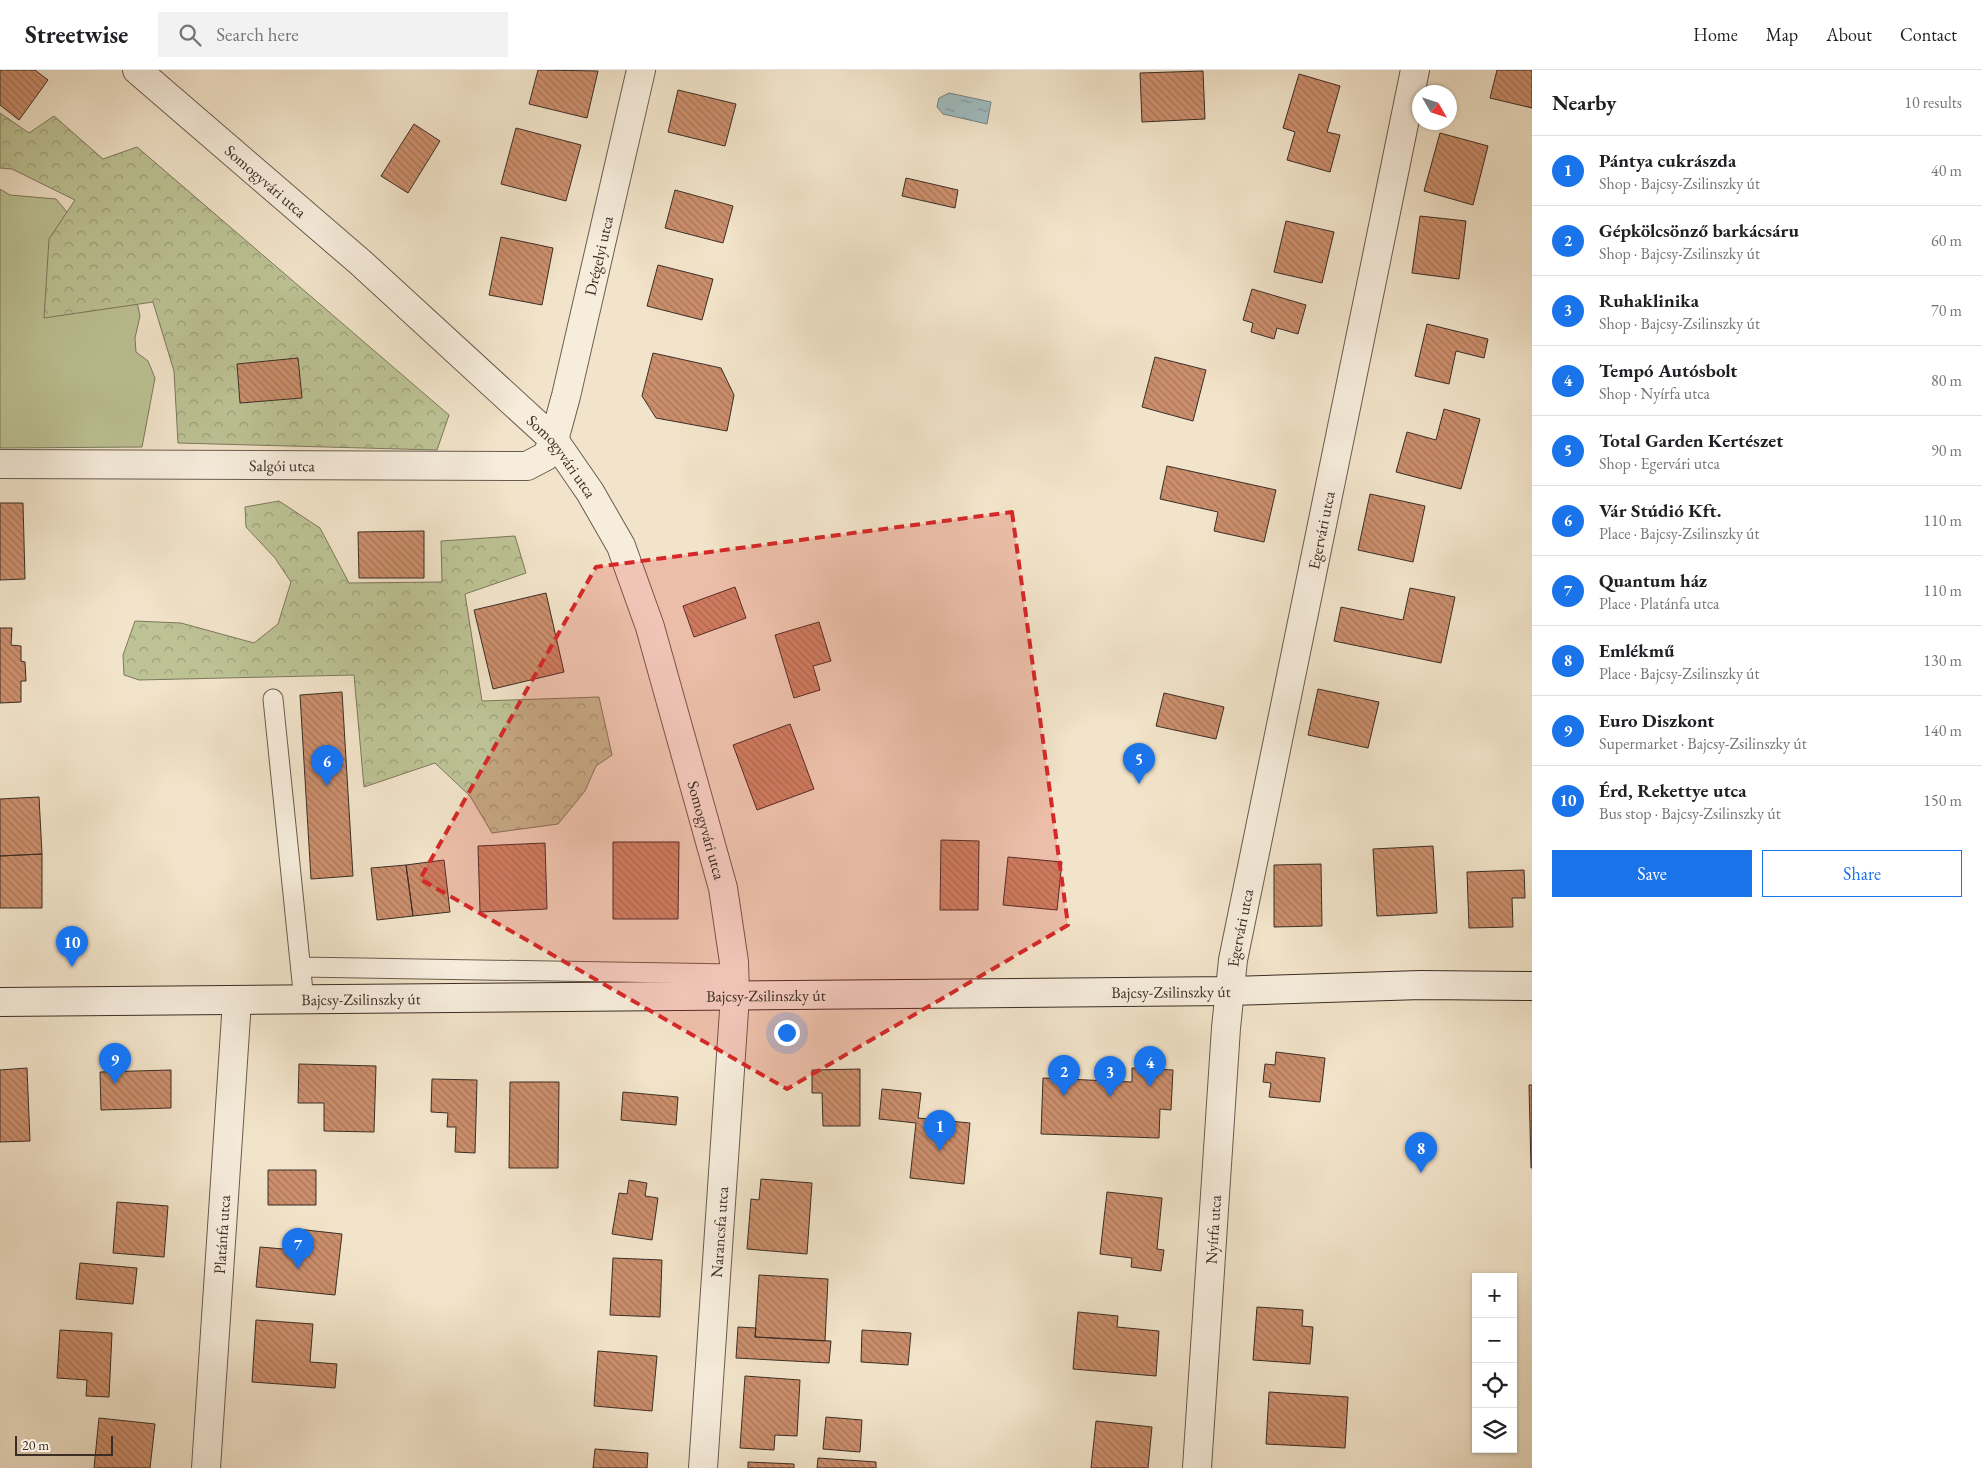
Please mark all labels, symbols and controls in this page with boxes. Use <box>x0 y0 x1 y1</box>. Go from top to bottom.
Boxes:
search box <box>158 12 508 57</box>
text: Streetwise <box>25 19 128 50</box>
icon: search <box>176 21 204 49</box>
text: Search here <box>216 22 299 47</box>
text: Home <box>1693 23 1738 46</box>
text: Map <box>1766 23 1798 46</box>
text: About <box>1826 23 1872 46</box>
text: Contact <box>1900 23 1957 46</box>
north arrow <box>1412 85 1457 130</box>
text: Nearby <box>1552 89 1616 116</box>
text: 10 results <box>1904 92 1962 113</box>
street label: Somogyvári utca <box>220 140 311 223</box>
text: Pántya cukrászda <box>1599 148 1736 173</box>
text: 1 <box>1564 160 1572 181</box>
text: 40 m <box>1931 160 1962 181</box>
text: Shop · Bajcsy-Zsilinszky út <box>1599 173 1760 194</box>
street label: Drégelyi utca <box>579 213 618 298</box>
text: Gépkölcsönző barkácsáru <box>1599 218 1799 243</box>
text: 2 <box>1564 230 1572 251</box>
text: 60 m <box>1931 230 1962 251</box>
text: Shop · Bajcsy-Zsilinszky út <box>1599 243 1760 264</box>
text: Ruhaklinika <box>1599 288 1699 313</box>
text: 3 <box>1564 300 1572 321</box>
text: 70 m <box>1931 300 1962 321</box>
text: Shop · Bajcsy-Zsilinszky út <box>1599 313 1760 334</box>
text: Tempó Autósbolt <box>1599 358 1737 383</box>
text: 4 <box>1564 370 1572 391</box>
text: 80 m <box>1931 370 1962 391</box>
text: Shop · Nyírfa utca <box>1599 383 1710 404</box>
street label: Somogyvári utca <box>522 410 601 502</box>
text: Total Garden Kertészet <box>1599 428 1783 453</box>
text: 5 <box>1564 440 1572 461</box>
text: 90 m <box>1931 440 1962 461</box>
text: Shop · Egervári utca <box>1599 453 1720 474</box>
street label: Salgói utca <box>249 455 316 476</box>
street label: Egervári utca <box>1303 489 1340 571</box>
text: Vár Stúdió Kft. <box>1599 498 1721 523</box>
text: 6 <box>1564 510 1572 531</box>
text: 110 m <box>1923 510 1962 531</box>
text: Place · Bajcsy-Zsilinszky út <box>1599 523 1760 544</box>
text: Quantum ház <box>1599 568 1707 593</box>
text: 7 <box>1564 580 1572 601</box>
text: 110 m <box>1923 580 1962 601</box>
text: Place · Platánfa utca <box>1599 593 1719 614</box>
text: Emlékmű <box>1599 638 1674 663</box>
text: 8 <box>1564 650 1572 671</box>
text: 130 m <box>1923 650 1962 671</box>
text: Place · Bajcsy-Zsilinszky út <box>1599 663 1760 684</box>
text: Euro Diszkont <box>1599 708 1715 733</box>
text: 9 <box>1564 720 1572 741</box>
text: 140 m <box>1923 720 1962 741</box>
text: Supermarket · Bajcsy-Zsilinszky út <box>1599 733 1807 754</box>
pin: 5 <box>1123 743 1155 784</box>
pin: 6 <box>311 745 343 786</box>
text: Érd, Rekettye utca <box>1599 778 1746 803</box>
street label: Somogyvári utca <box>683 779 730 883</box>
text: 10 <box>1560 790 1576 811</box>
text: 150 m <box>1923 790 1962 811</box>
text: Bus stop · Bajcsy-Zsilinszky út <box>1599 803 1781 824</box>
button: Save <box>1552 850 1752 897</box>
button: Share <box>1762 850 1962 897</box>
street label: Egervári utca <box>1222 886 1258 968</box>
pin: 10 <box>56 926 88 967</box>
street label: Bajcsy-Zsilinszky út <box>1111 981 1231 1003</box>
street label: Bajcsy-Zsilinszky út <box>706 985 826 1007</box>
street label: Bajcsy-Zsilinszky út <box>301 988 421 1010</box>
your location <box>774 1020 800 1046</box>
pin: 9 <box>99 1043 131 1084</box>
pin: 4 <box>1134 1046 1166 1087</box>
pin: 2 <box>1048 1055 1080 1096</box>
pin: 3 <box>1094 1056 1126 1097</box>
pin: 1 <box>924 1110 956 1151</box>
pin: 8 <box>1405 1132 1437 1173</box>
street label: Narancsfa utca <box>706 1185 733 1278</box>
street label: Platánfa utca <box>209 1194 235 1275</box>
street label: Nyírfa utca <box>1200 1194 1226 1265</box>
pin: 7 <box>282 1228 314 1269</box>
map controls <box>1472 1273 1517 1453</box>
button: + <box>1472 1273 1517 1318</box>
button: − <box>1472 1318 1517 1363</box>
button: locate <box>1472 1363 1517 1408</box>
button: layers <box>1472 1408 1517 1453</box>
scale bar <box>15 1433 112 1456</box>
text: 20 m <box>22 1436 49 1454</box>

